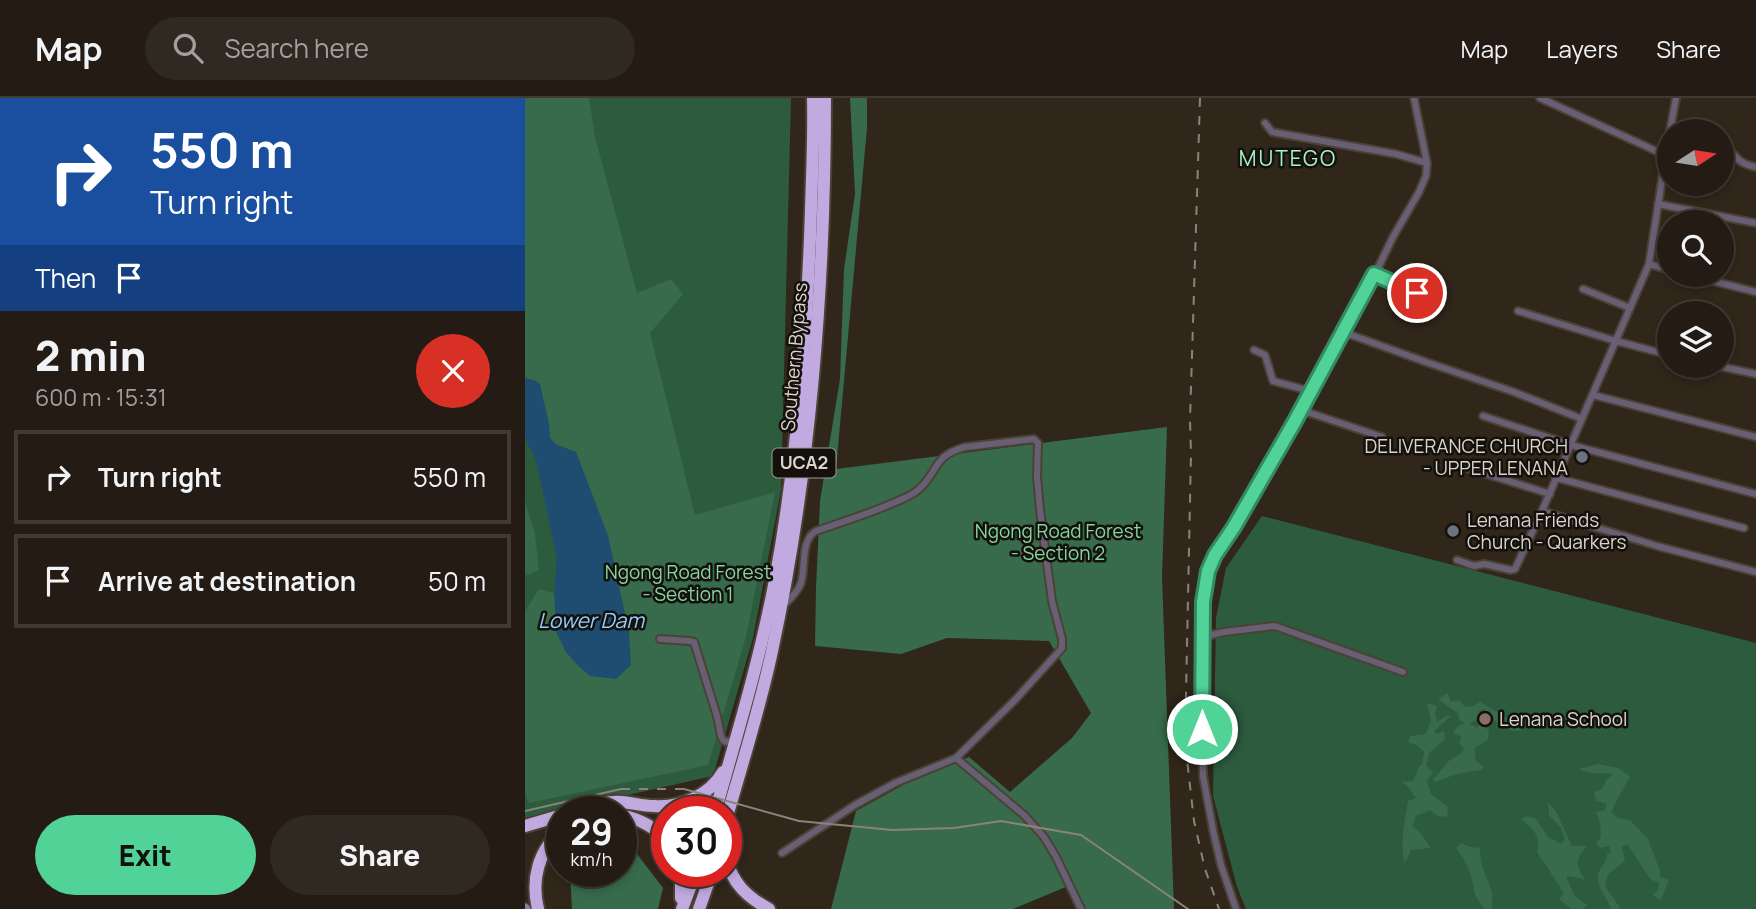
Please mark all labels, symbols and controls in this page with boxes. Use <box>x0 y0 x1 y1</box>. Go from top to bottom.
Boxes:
search box <box>145 17 635 80</box>
text: Map <box>35 26 103 71</box>
icon: search <box>169 29 207 67</box>
text: Search here <box>225 30 369 66</box>
text: Map <box>1461 32 1508 65</box>
text: Layers <box>1546 32 1618 65</box>
text: Share <box>1656 32 1721 65</box>
text: 550 m <box>150 116 294 183</box>
north arrow <box>1657 119 1734 196</box>
map controls <box>1657 119 1734 378</box>
icon: right <box>35 126 126 217</box>
district label: MUTEGO <box>1239 144 1337 172</box>
text: Turn right <box>150 180 293 224</box>
button: search <box>1657 210 1734 287</box>
icon: arrive <box>110 259 148 297</box>
text: Then <box>35 260 96 296</box>
pin <box>1387 263 1447 323</box>
icon: arrive <box>1398 274 1436 312</box>
street label: Southern Bypass <box>775 281 813 433</box>
button: layers <box>1657 301 1734 378</box>
text: 2 min <box>35 326 146 384</box>
button: close <box>416 334 490 408</box>
text: 600 m · 15:31 <box>35 381 167 413</box>
place label: DELIVERANCE CHURCH - UPPER LENANA <box>1364 433 1568 481</box>
road number: UCA2 <box>772 449 835 478</box>
marker: DELIVERANCE CHURCH - UPPER LENANA <box>1574 449 1590 465</box>
icon: right <box>39 458 77 496</box>
text: Turn right <box>98 459 222 495</box>
text: 550 m <box>413 459 486 495</box>
place label: Lenana Friends Church - Quarkers <box>1467 507 1626 555</box>
park label: Ngong Road Forest - Section 2 <box>975 518 1141 566</box>
marker: Lenana Friends Church - Quarkers <box>1445 523 1461 539</box>
park label: Ngong Road Forest - Section 1 <box>605 559 771 607</box>
icon: arrive <box>39 562 77 600</box>
text: Arrive at destination <box>98 563 356 599</box>
text: 50 m <box>428 563 486 599</box>
water label: Lower Dam <box>538 606 645 634</box>
position arrow <box>1165 692 1239 766</box>
place label: Lenana School <box>1499 706 1627 732</box>
marker: Lenana School <box>1477 711 1493 727</box>
speed limit sign: 30 <box>651 796 742 887</box>
text: 29 <box>570 808 613 856</box>
button: Exit <box>35 815 256 895</box>
button: Share <box>270 815 490 895</box>
text: km/h <box>571 847 612 871</box>

